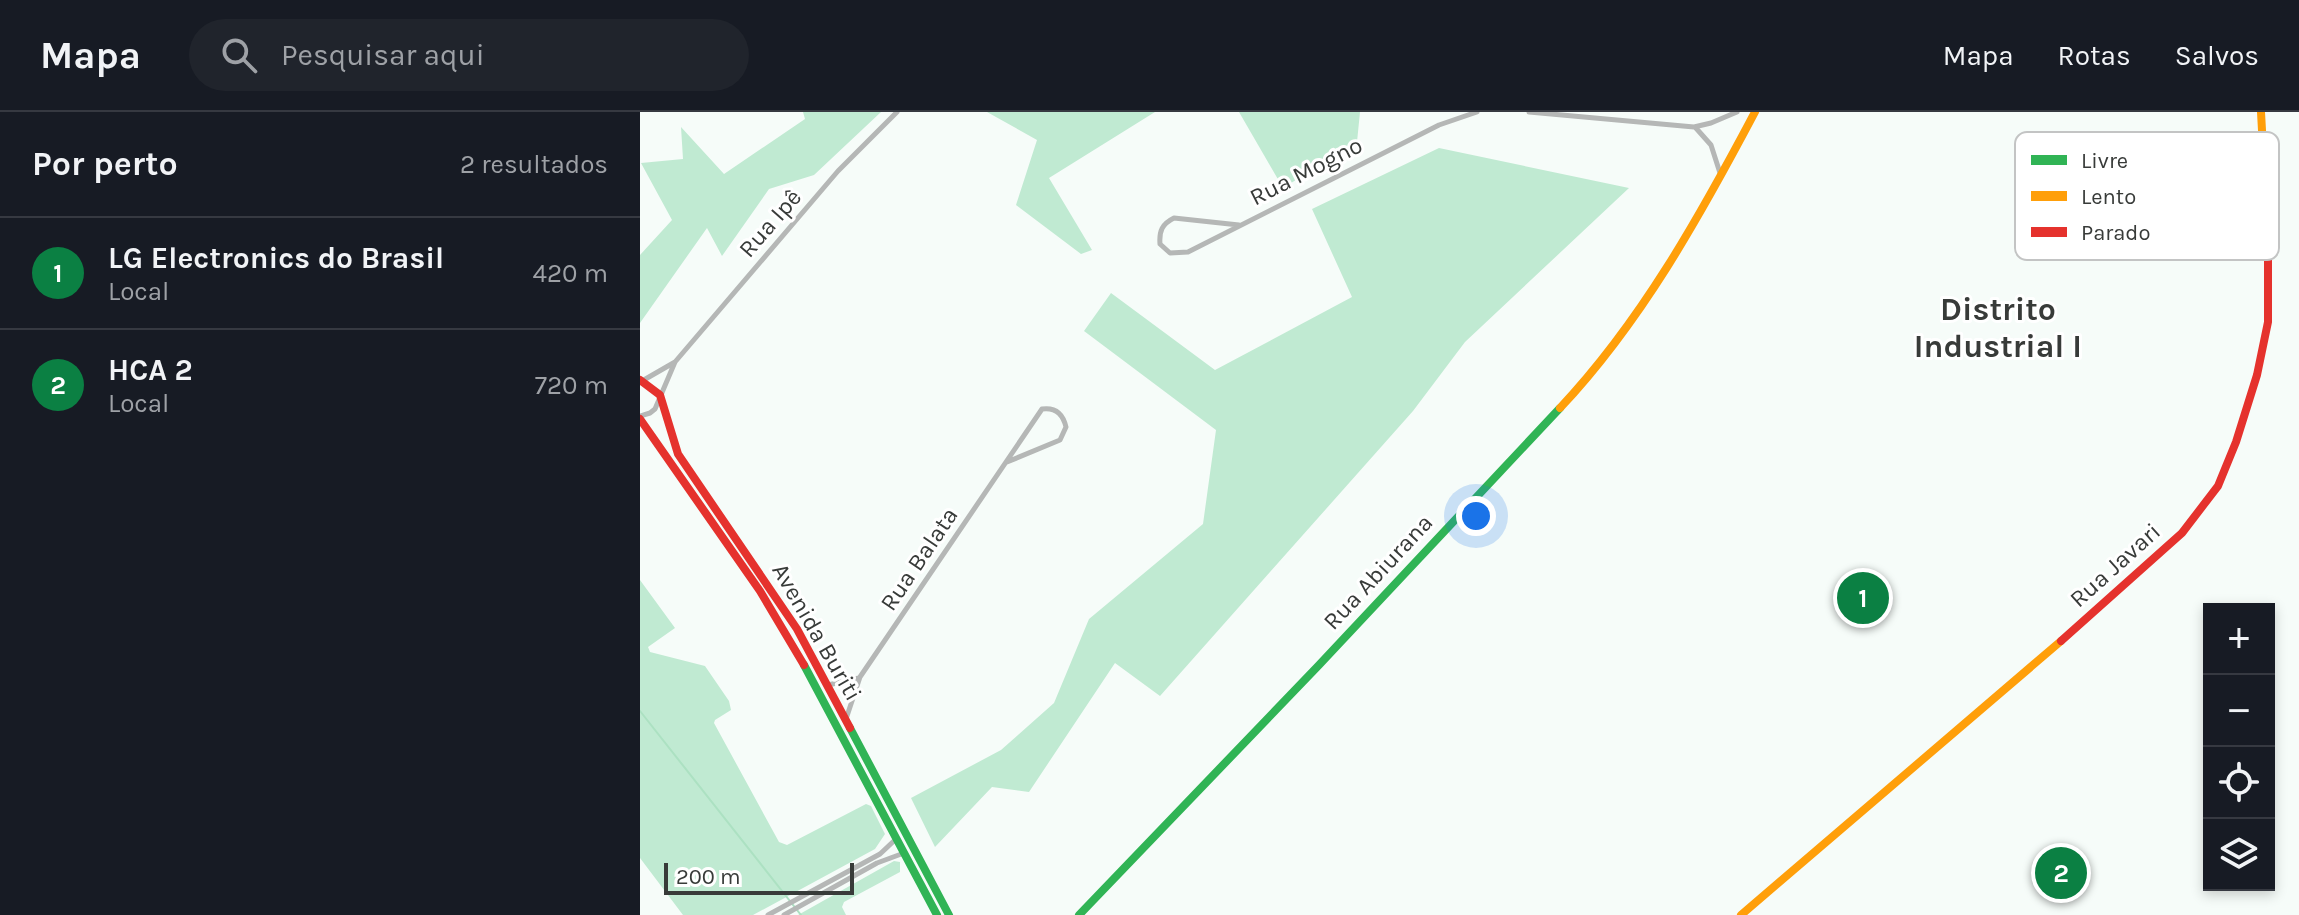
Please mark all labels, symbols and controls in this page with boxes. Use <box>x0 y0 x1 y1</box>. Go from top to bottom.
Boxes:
search box <box>189 19 749 91</box>
text: Mapa <box>40 33 141 78</box>
icon: search <box>217 33 261 77</box>
text: Pesquisar aqui <box>281 37 485 73</box>
text: Mapa <box>1943 39 2014 72</box>
text: Rotas <box>2058 39 2131 72</box>
text: Salvos <box>2175 39 2259 72</box>
street label: Rua Mogno <box>1245 131 1367 211</box>
legend <box>2015 132 2279 260</box>
text: Por perto <box>32 144 178 184</box>
text: Livre <box>2081 148 2128 174</box>
text: 2 resultados <box>460 149 608 180</box>
street label: Rua Ipê <box>733 183 807 263</box>
text: Lento <box>2081 184 2136 210</box>
text: Parado <box>2081 220 2150 246</box>
text: LG Electronics do Brasil <box>108 240 444 276</box>
text: 1 <box>53 258 63 289</box>
text: 420 m <box>532 258 608 289</box>
text: Local <box>108 276 169 307</box>
district label: Distrito Industrial I <box>1914 291 2082 365</box>
text: HCA 2 <box>108 352 193 388</box>
text: 2 <box>50 370 66 401</box>
text: 720 m <box>535 370 608 401</box>
text: Local <box>108 388 169 419</box>
your location <box>1456 496 1496 536</box>
street label: Rua Balata <box>874 502 964 616</box>
street label: Rua Abiurana <box>1317 509 1439 635</box>
street label: Rua Javari <box>2064 517 2166 613</box>
street label: Avenida Buriti <box>766 558 868 706</box>
pin: 1 <box>1837 568 1889 628</box>
map controls <box>2203 603 2275 891</box>
button: + <box>2203 603 2275 675</box>
button: − <box>2203 675 2275 747</box>
button: locate <box>2203 747 2275 819</box>
button: layers <box>2203 819 2275 891</box>
pin: 2 <box>2035 843 2087 903</box>
scale bar <box>664 859 854 895</box>
text: 200 m <box>676 864 741 890</box>

